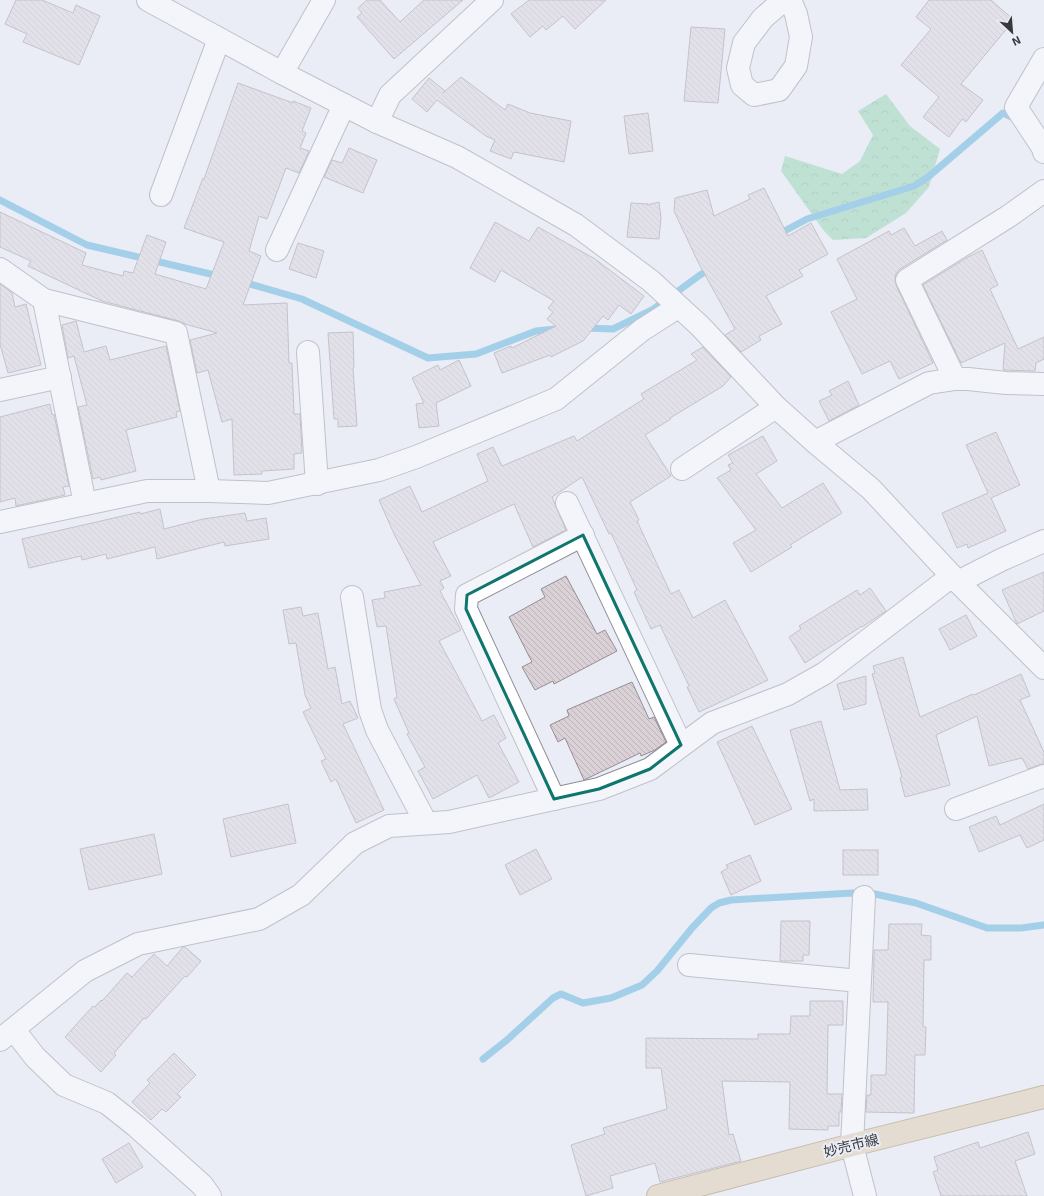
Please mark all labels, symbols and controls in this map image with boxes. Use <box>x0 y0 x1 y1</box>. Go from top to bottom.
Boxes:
north arrow <box>992 12 1032 52</box>
text: N <box>1010 34 1023 49</box>
street label: 妙売市線 <box>822 1130 880 1160</box>

